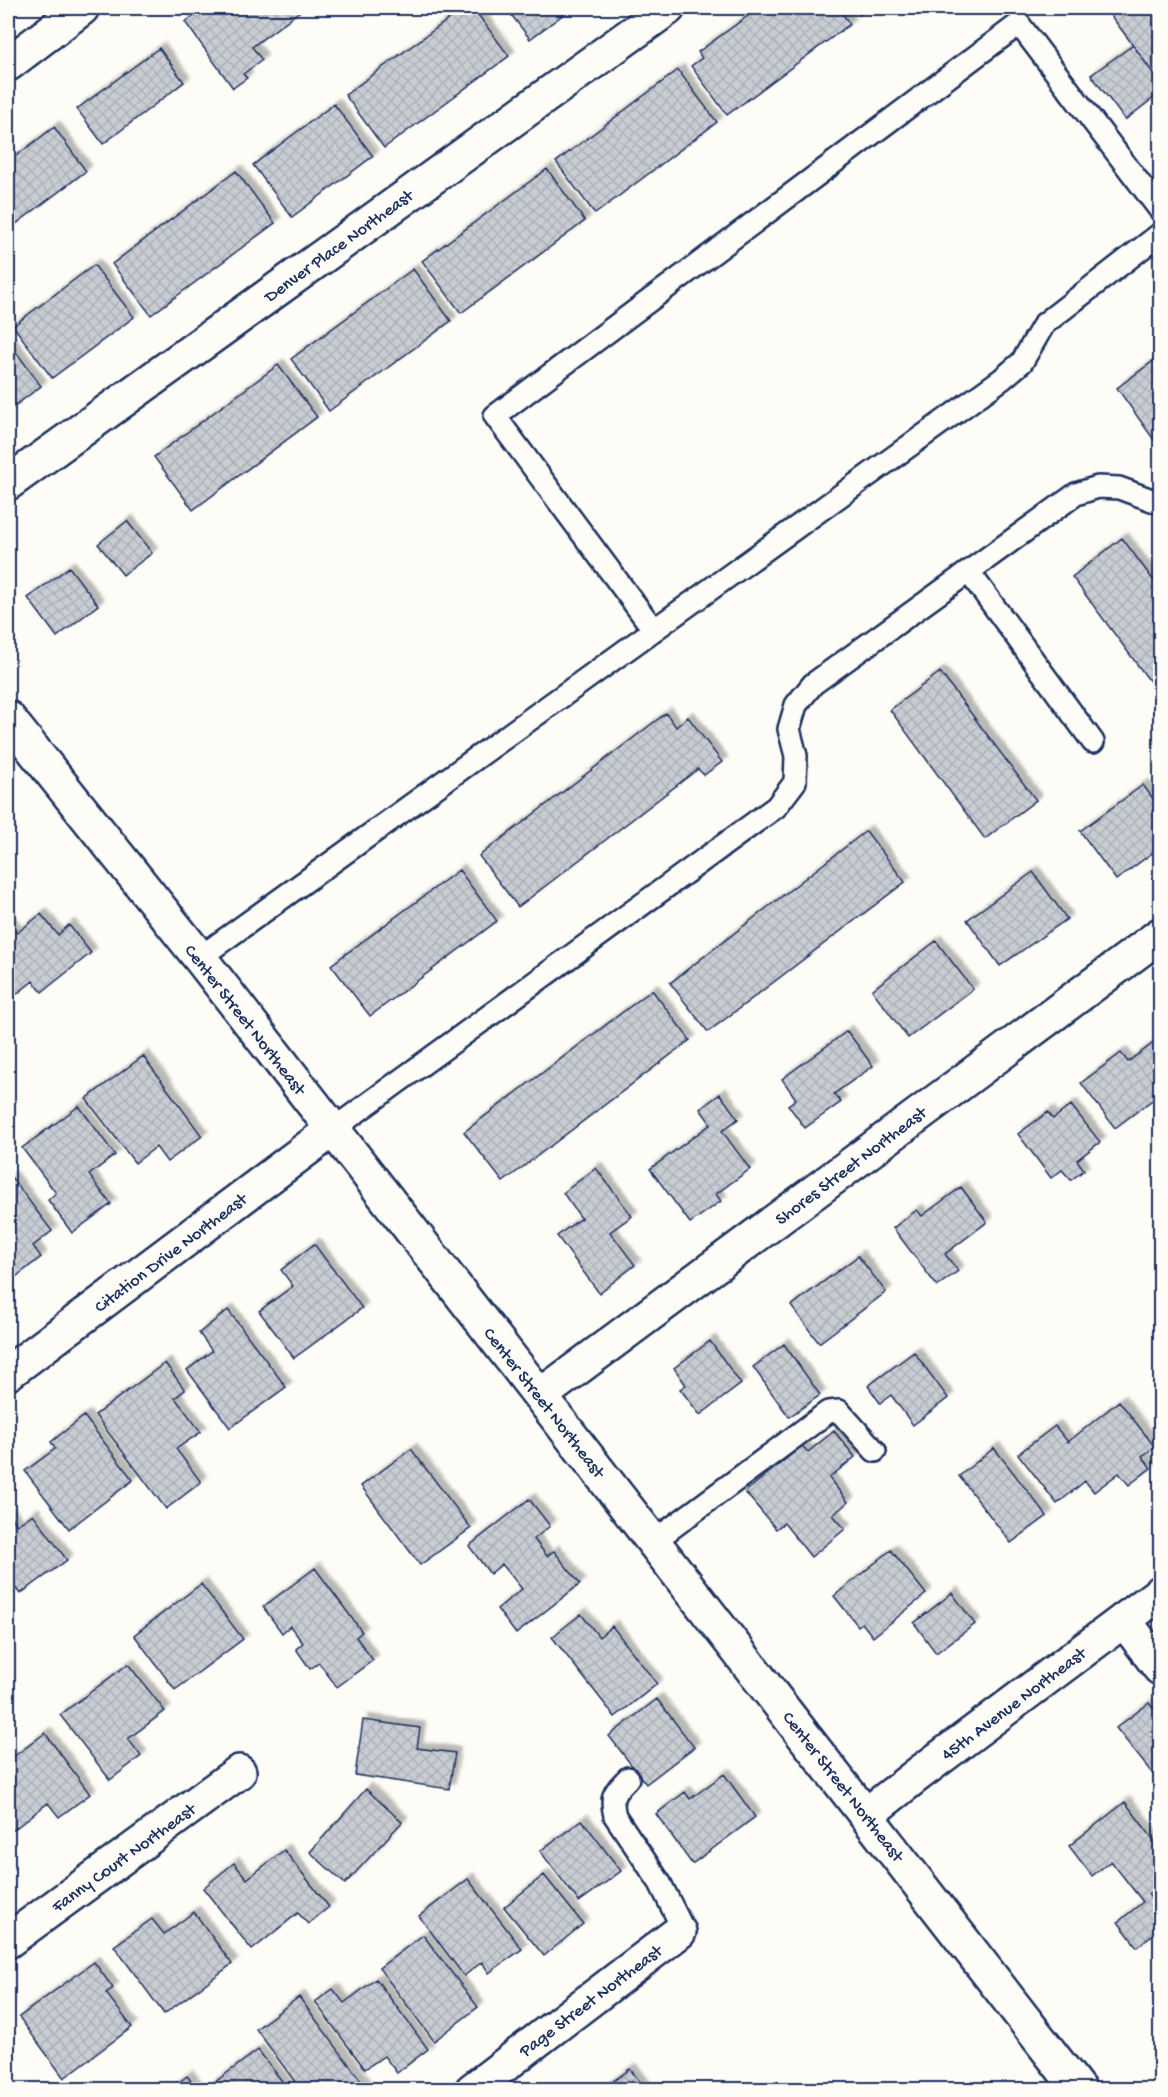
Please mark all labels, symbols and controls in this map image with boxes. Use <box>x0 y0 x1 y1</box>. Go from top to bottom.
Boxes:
street label: Denver Place Northeast <box>260 185 419 309</box>
street label: Center Street Northeast <box>179 941 310 1101</box>
street label: Shores Street Northeast <box>772 1102 933 1231</box>
street label: Citation Drive Northeast <box>91 1189 253 1318</box>
street label: Center Street Northeast <box>478 1324 609 1484</box>
street label: 45th Avenue Northeast <box>938 1643 1092 1766</box>
street label: Center Street Northeast <box>777 1708 908 1868</box>
street label: Fanny Court Northeast <box>48 1799 202 1919</box>
street label: Page Street Northeast <box>515 1940 669 2063</box>

